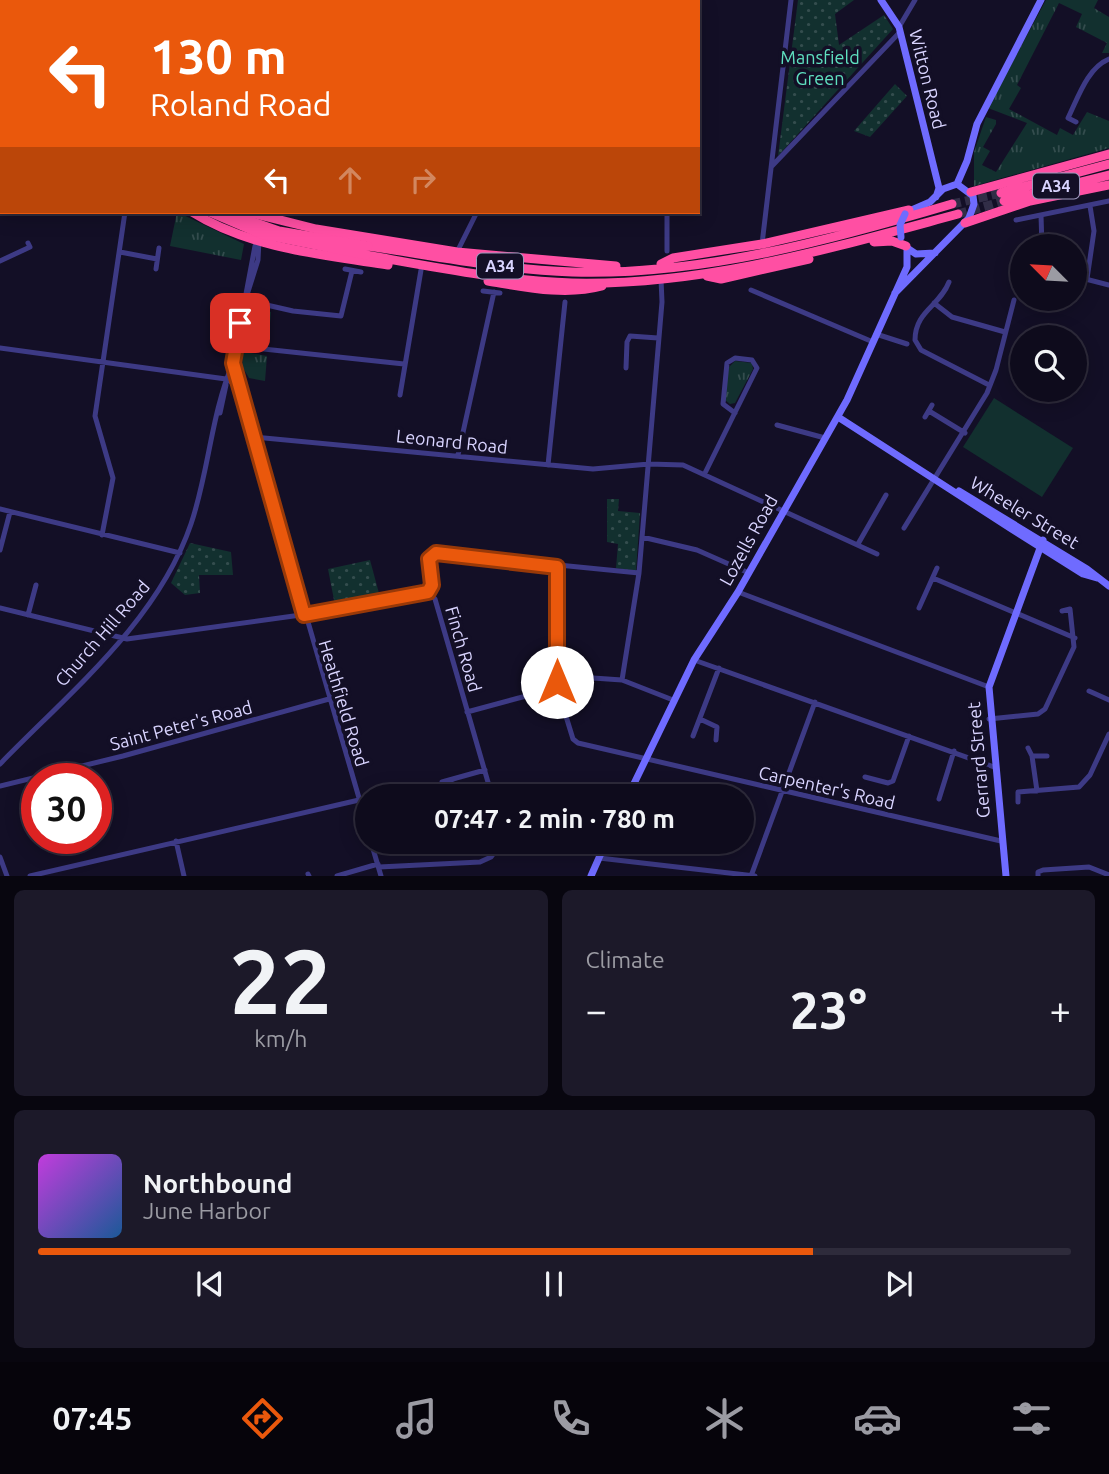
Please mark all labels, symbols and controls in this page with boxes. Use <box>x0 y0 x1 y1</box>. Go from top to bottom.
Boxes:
street label: Witton Road <box>906 27 950 131</box>
icon: left <box>35 28 126 119</box>
text: 130 m <box>150 28 287 83</box>
park label: Mansfield Green <box>780 47 860 88</box>
text: Roland Road <box>150 86 332 122</box>
icon: left <box>258 161 296 199</box>
icon: ahead <box>331 161 369 199</box>
icon: right <box>404 161 442 199</box>
road number: A34 <box>1033 174 1079 198</box>
north arrow <box>1010 234 1087 312</box>
map controls <box>1010 234 1087 402</box>
road number: A34 <box>477 254 523 278</box>
pin <box>210 293 270 353</box>
icon: arrive <box>221 304 259 342</box>
button: search <box>1010 325 1087 402</box>
street label: Leonard Road <box>395 425 509 457</box>
street label: Wheeler Street <box>967 472 1083 552</box>
street label: Lozells Road <box>715 491 781 589</box>
street label: Church Hill Road <box>51 576 153 690</box>
street label: Finch Road <box>442 604 486 694</box>
street label: Heathfield Road <box>315 637 373 769</box>
position arrow <box>520 645 594 719</box>
street label: Saint Peter's Road <box>108 696 254 754</box>
street label: Gerrard Street <box>963 701 993 819</box>
street label: Carpenter's Road <box>757 762 897 812</box>
speed limit sign: 30 <box>21 763 112 854</box>
text: 07:47 · 2 min · 780 m <box>434 804 675 833</box>
text: 22 <box>229 929 332 1031</box>
text: Climate <box>586 947 665 972</box>
text: 23° <box>790 981 867 1039</box>
text: − <box>586 989 607 1031</box>
text: + <box>1050 989 1071 1031</box>
text: km/h <box>254 1026 307 1051</box>
text: Northbound <box>143 1169 292 1198</box>
text: June Harbor <box>143 1198 271 1223</box>
icon: previous <box>191 1265 229 1303</box>
icon: pause <box>535 1265 573 1303</box>
icon: next <box>880 1265 918 1303</box>
icon: directions <box>238 1394 287 1443</box>
icon: music <box>392 1394 441 1443</box>
icon: phone <box>546 1394 595 1443</box>
icon: climate <box>700 1394 749 1443</box>
icon: car <box>853 1394 902 1443</box>
icon: filters <box>1007 1394 1056 1443</box>
text: 07:45 <box>52 1400 133 1436</box>

